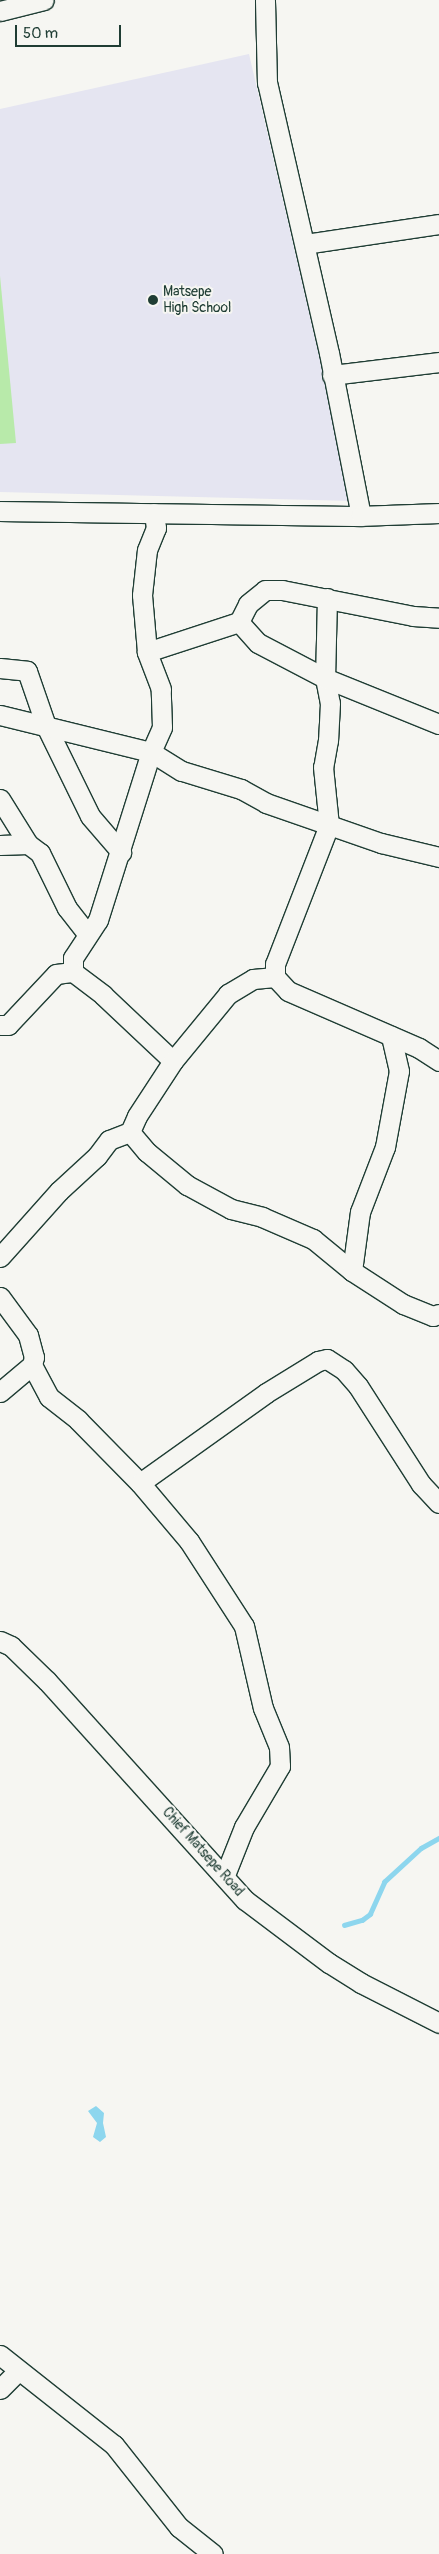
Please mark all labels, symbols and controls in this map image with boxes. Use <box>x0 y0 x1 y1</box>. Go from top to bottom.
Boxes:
scale bar <box>18 15 124 47</box>
text: 50 m <box>23 24 58 43</box>
place label: Matsepe High School <box>163 284 231 316</box>
marker: Matsepe High School <box>147 294 159 306</box>
street label: Chief Matsepe Road <box>159 1804 247 1900</box>

